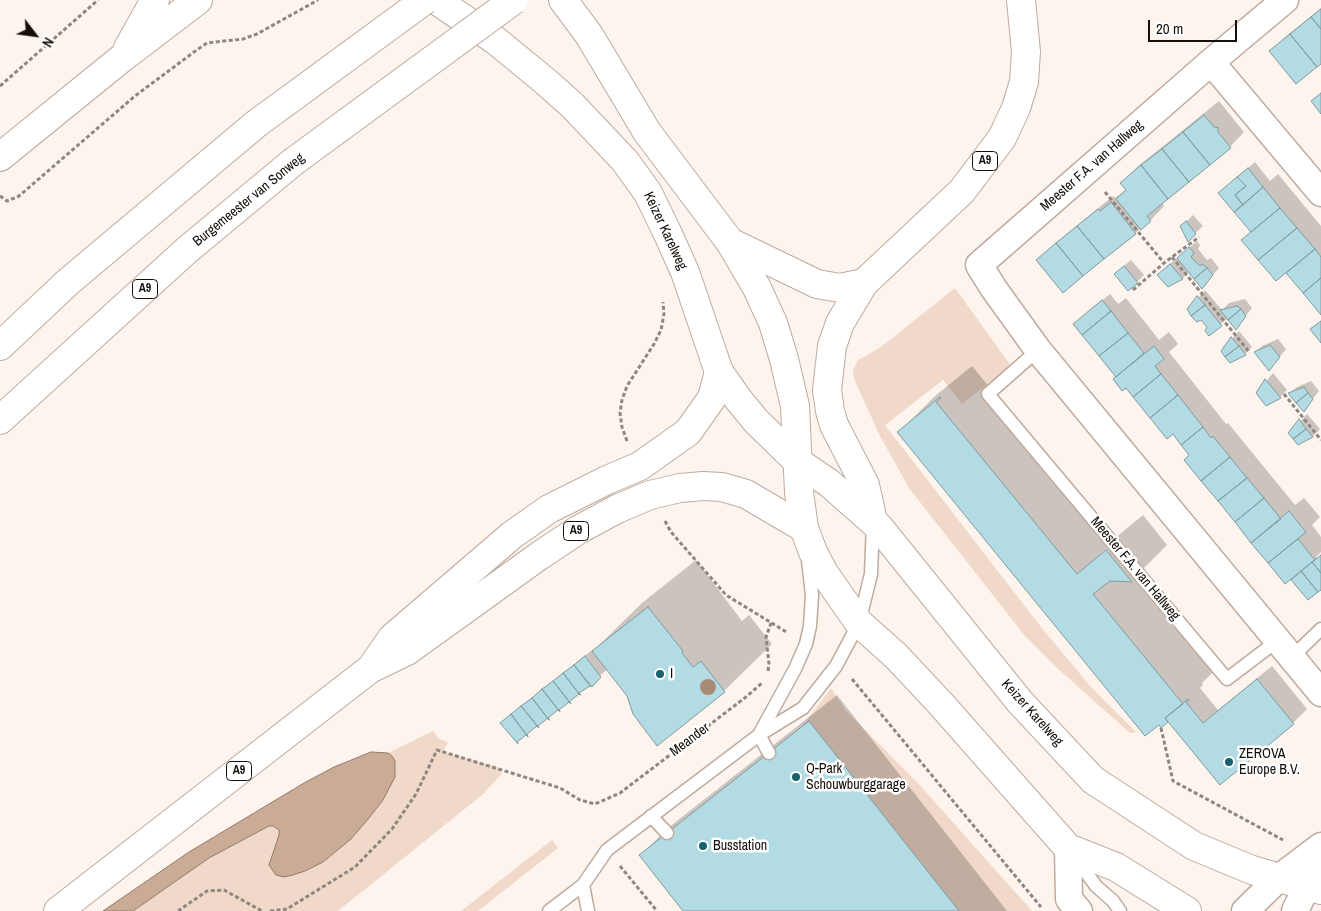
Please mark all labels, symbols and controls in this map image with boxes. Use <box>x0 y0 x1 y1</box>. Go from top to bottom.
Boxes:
north arrow <box>10 10 60 60</box>
scale bar <box>1151 10 1240 42</box>
text: 20 m <box>1156 18 1183 39</box>
text: N <box>38 34 58 51</box>
street label: Meester F.A. van Hallweg <box>1037 117 1147 215</box>
street label: Burgemeester van Sonweg <box>190 150 308 250</box>
road number: A9 <box>972 152 998 170</box>
street label: Keizer Karelweg <box>640 189 690 273</box>
road number: A9 <box>132 280 158 298</box>
street label: Meester F.A. van Hallweg <box>1087 514 1183 624</box>
road number: A9 <box>564 522 588 540</box>
place label: I <box>670 666 673 682</box>
marker: I <box>654 668 666 680</box>
street label: Keizer Karelweg <box>998 676 1066 750</box>
street label: Meander <box>667 720 713 760</box>
place label: ZEROVA Europe B.V. <box>1239 746 1300 779</box>
marker: ZEROVA Europe B.V. <box>1223 756 1235 768</box>
road number: A9 <box>226 761 252 780</box>
place label: Q-Park Schouwburggarage <box>806 761 906 794</box>
marker: Q-Park Schouwburggarage <box>790 771 802 783</box>
place label: Busstation <box>713 838 767 854</box>
marker: Busstation <box>697 840 709 852</box>

